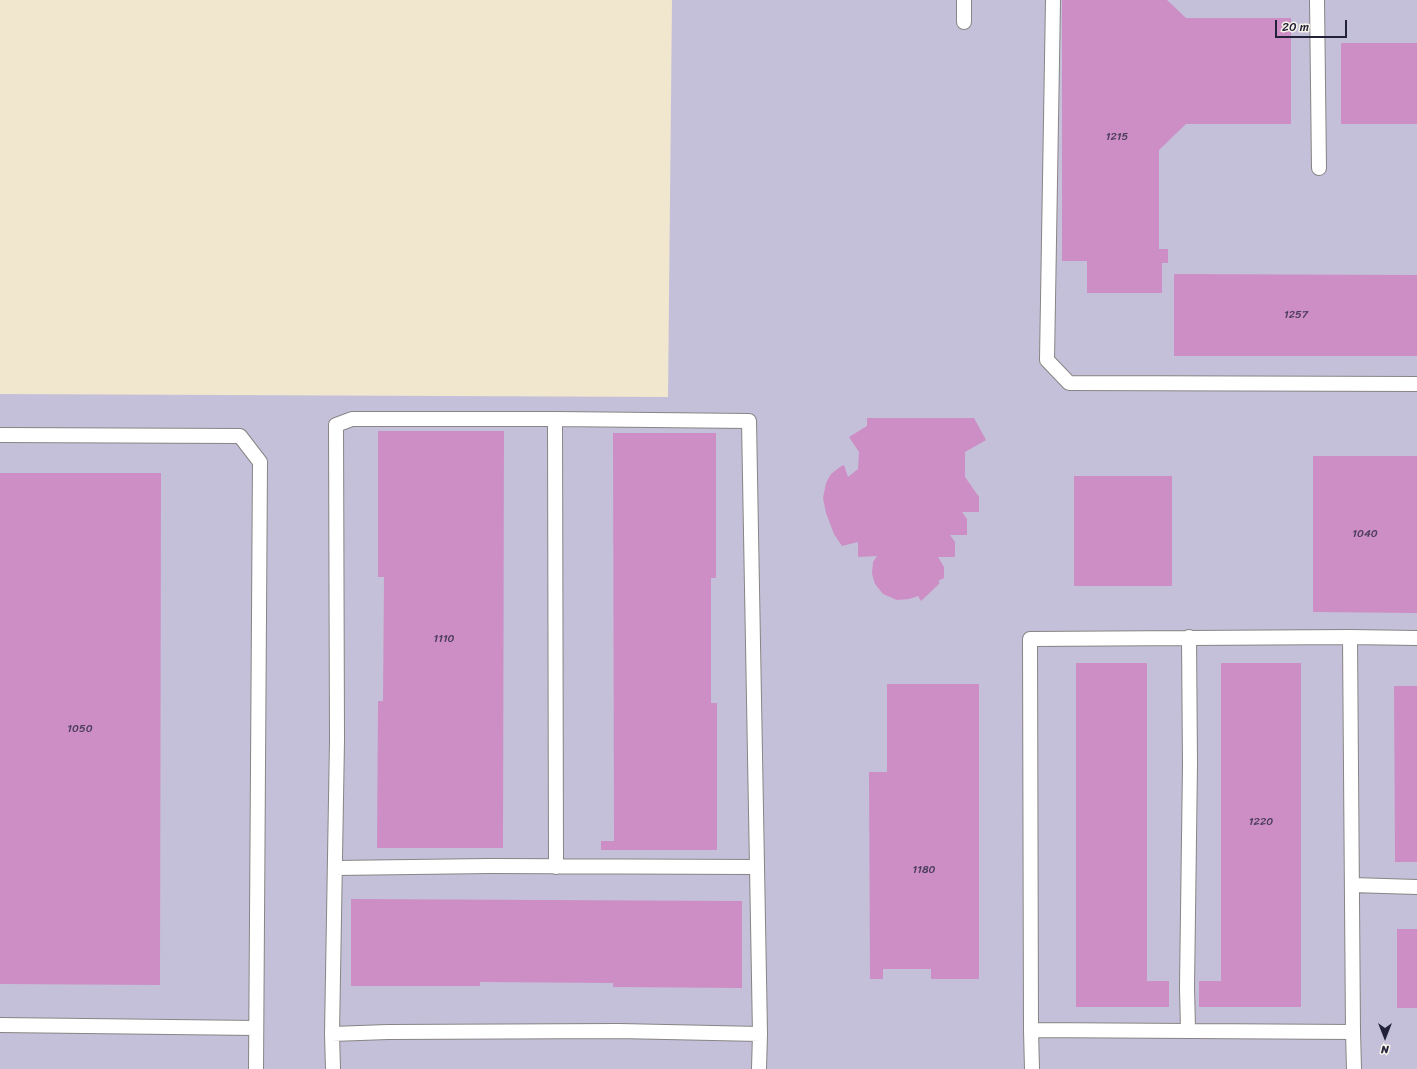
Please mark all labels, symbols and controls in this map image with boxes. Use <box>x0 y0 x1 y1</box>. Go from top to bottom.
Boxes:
scale bar <box>1277 12 1349 38</box>
text: 20 m <box>1282 16 1309 38</box>
house number: 1215 <box>1106 130 1128 144</box>
house number: 1257 <box>1284 308 1308 322</box>
house number: 1040 <box>1352 527 1378 541</box>
house number: 1110 <box>433 632 455 646</box>
house number: 1050 <box>67 722 93 736</box>
house number: 1220 <box>1249 815 1273 829</box>
house number: 1180 <box>912 863 936 877</box>
north arrow <box>1365 1017 1405 1057</box>
text: N <box>1381 1040 1389 1059</box>

